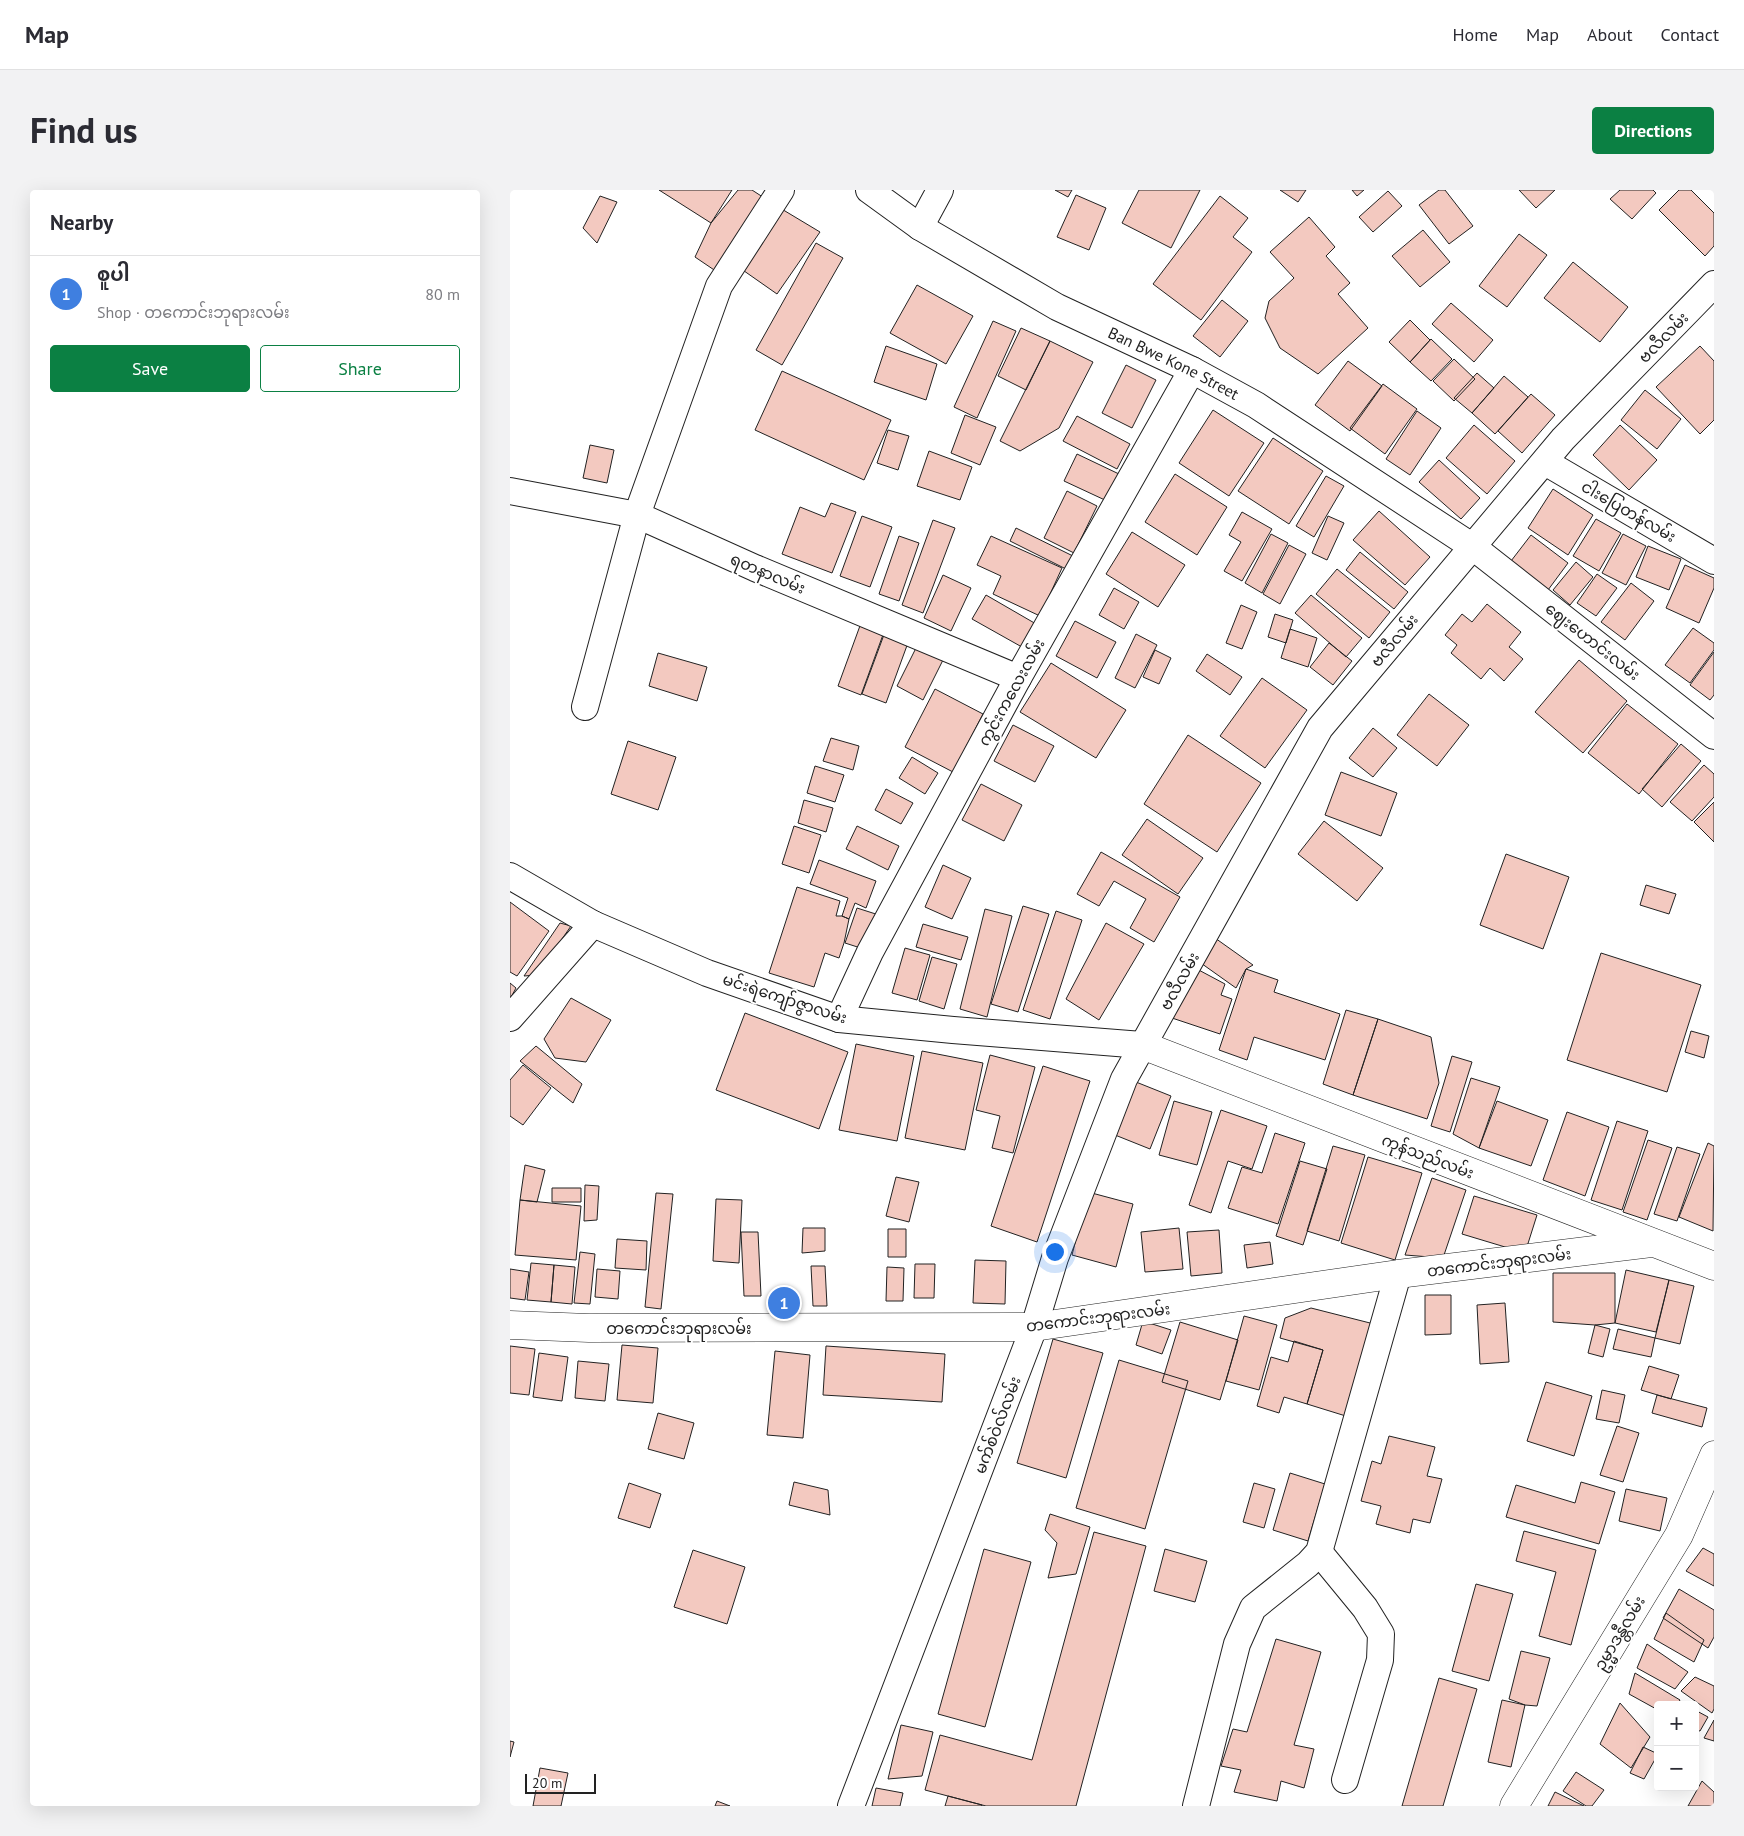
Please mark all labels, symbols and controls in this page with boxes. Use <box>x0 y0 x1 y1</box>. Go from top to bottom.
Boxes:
text: Map <box>25 19 69 50</box>
text: Home <box>1452 23 1498 46</box>
text: Map <box>1526 23 1559 46</box>
text: About <box>1587 23 1633 46</box>
text: Contact <box>1661 23 1719 46</box>
text: Find us <box>30 107 138 153</box>
button: Directions <box>1592 107 1714 154</box>
text: Nearby <box>50 209 113 236</box>
text: စူပါ <box>97 262 130 286</box>
text: 1 <box>61 284 71 304</box>
text: 80 m <box>425 284 460 304</box>
text: Shop · တကောင်းဘုရားလမ်း <box>97 302 290 322</box>
street label: ဗလီလမ်း <box>1633 307 1692 367</box>
street label: Ban Bwe Kone Street <box>1105 322 1243 404</box>
button: Save <box>50 345 250 392</box>
button: Share <box>260 345 460 392</box>
street label: ငါးပြေတန်လမ်း <box>1576 475 1680 550</box>
street label: ရတနာလမ်း <box>726 547 809 601</box>
street label: ဈေးဟောင်းလမ်း <box>1539 597 1645 687</box>
street label: ဗလီလမ်း <box>1365 609 1422 671</box>
street label: ကွင်းကလေးလမ်း <box>972 634 1052 751</box>
street label: ဗလီလမ်း <box>1154 948 1203 1013</box>
street label: မင်းရဲကျော်ဇွာလမ်း <box>719 968 850 1031</box>
street label: ကုန်သည်လမ်း <box>1377 1128 1477 1187</box>
your location <box>1042 1239 1068 1265</box>
street label: တကောင်းဘုရားလမ်း <box>1426 1242 1573 1286</box>
pin: 1 <box>768 1284 800 1322</box>
street label: တကောင်းဘုရားလမ်း <box>1025 1297 1172 1341</box>
street label: တကောင်းဘုရားလမ်း <box>606 1317 752 1343</box>
street label: မက်စ်ဝဲလ်လမ်း <box>968 1373 1025 1477</box>
street label: ဥမ္မာဒန္တီလမ်း <box>1588 1592 1653 1676</box>
map controls <box>1654 1701 1699 1791</box>
button: + <box>1654 1701 1699 1746</box>
button: − <box>1654 1746 1699 1791</box>
scale bar <box>525 1771 596 1794</box>
text: 20 m <box>532 1774 562 1792</box>

